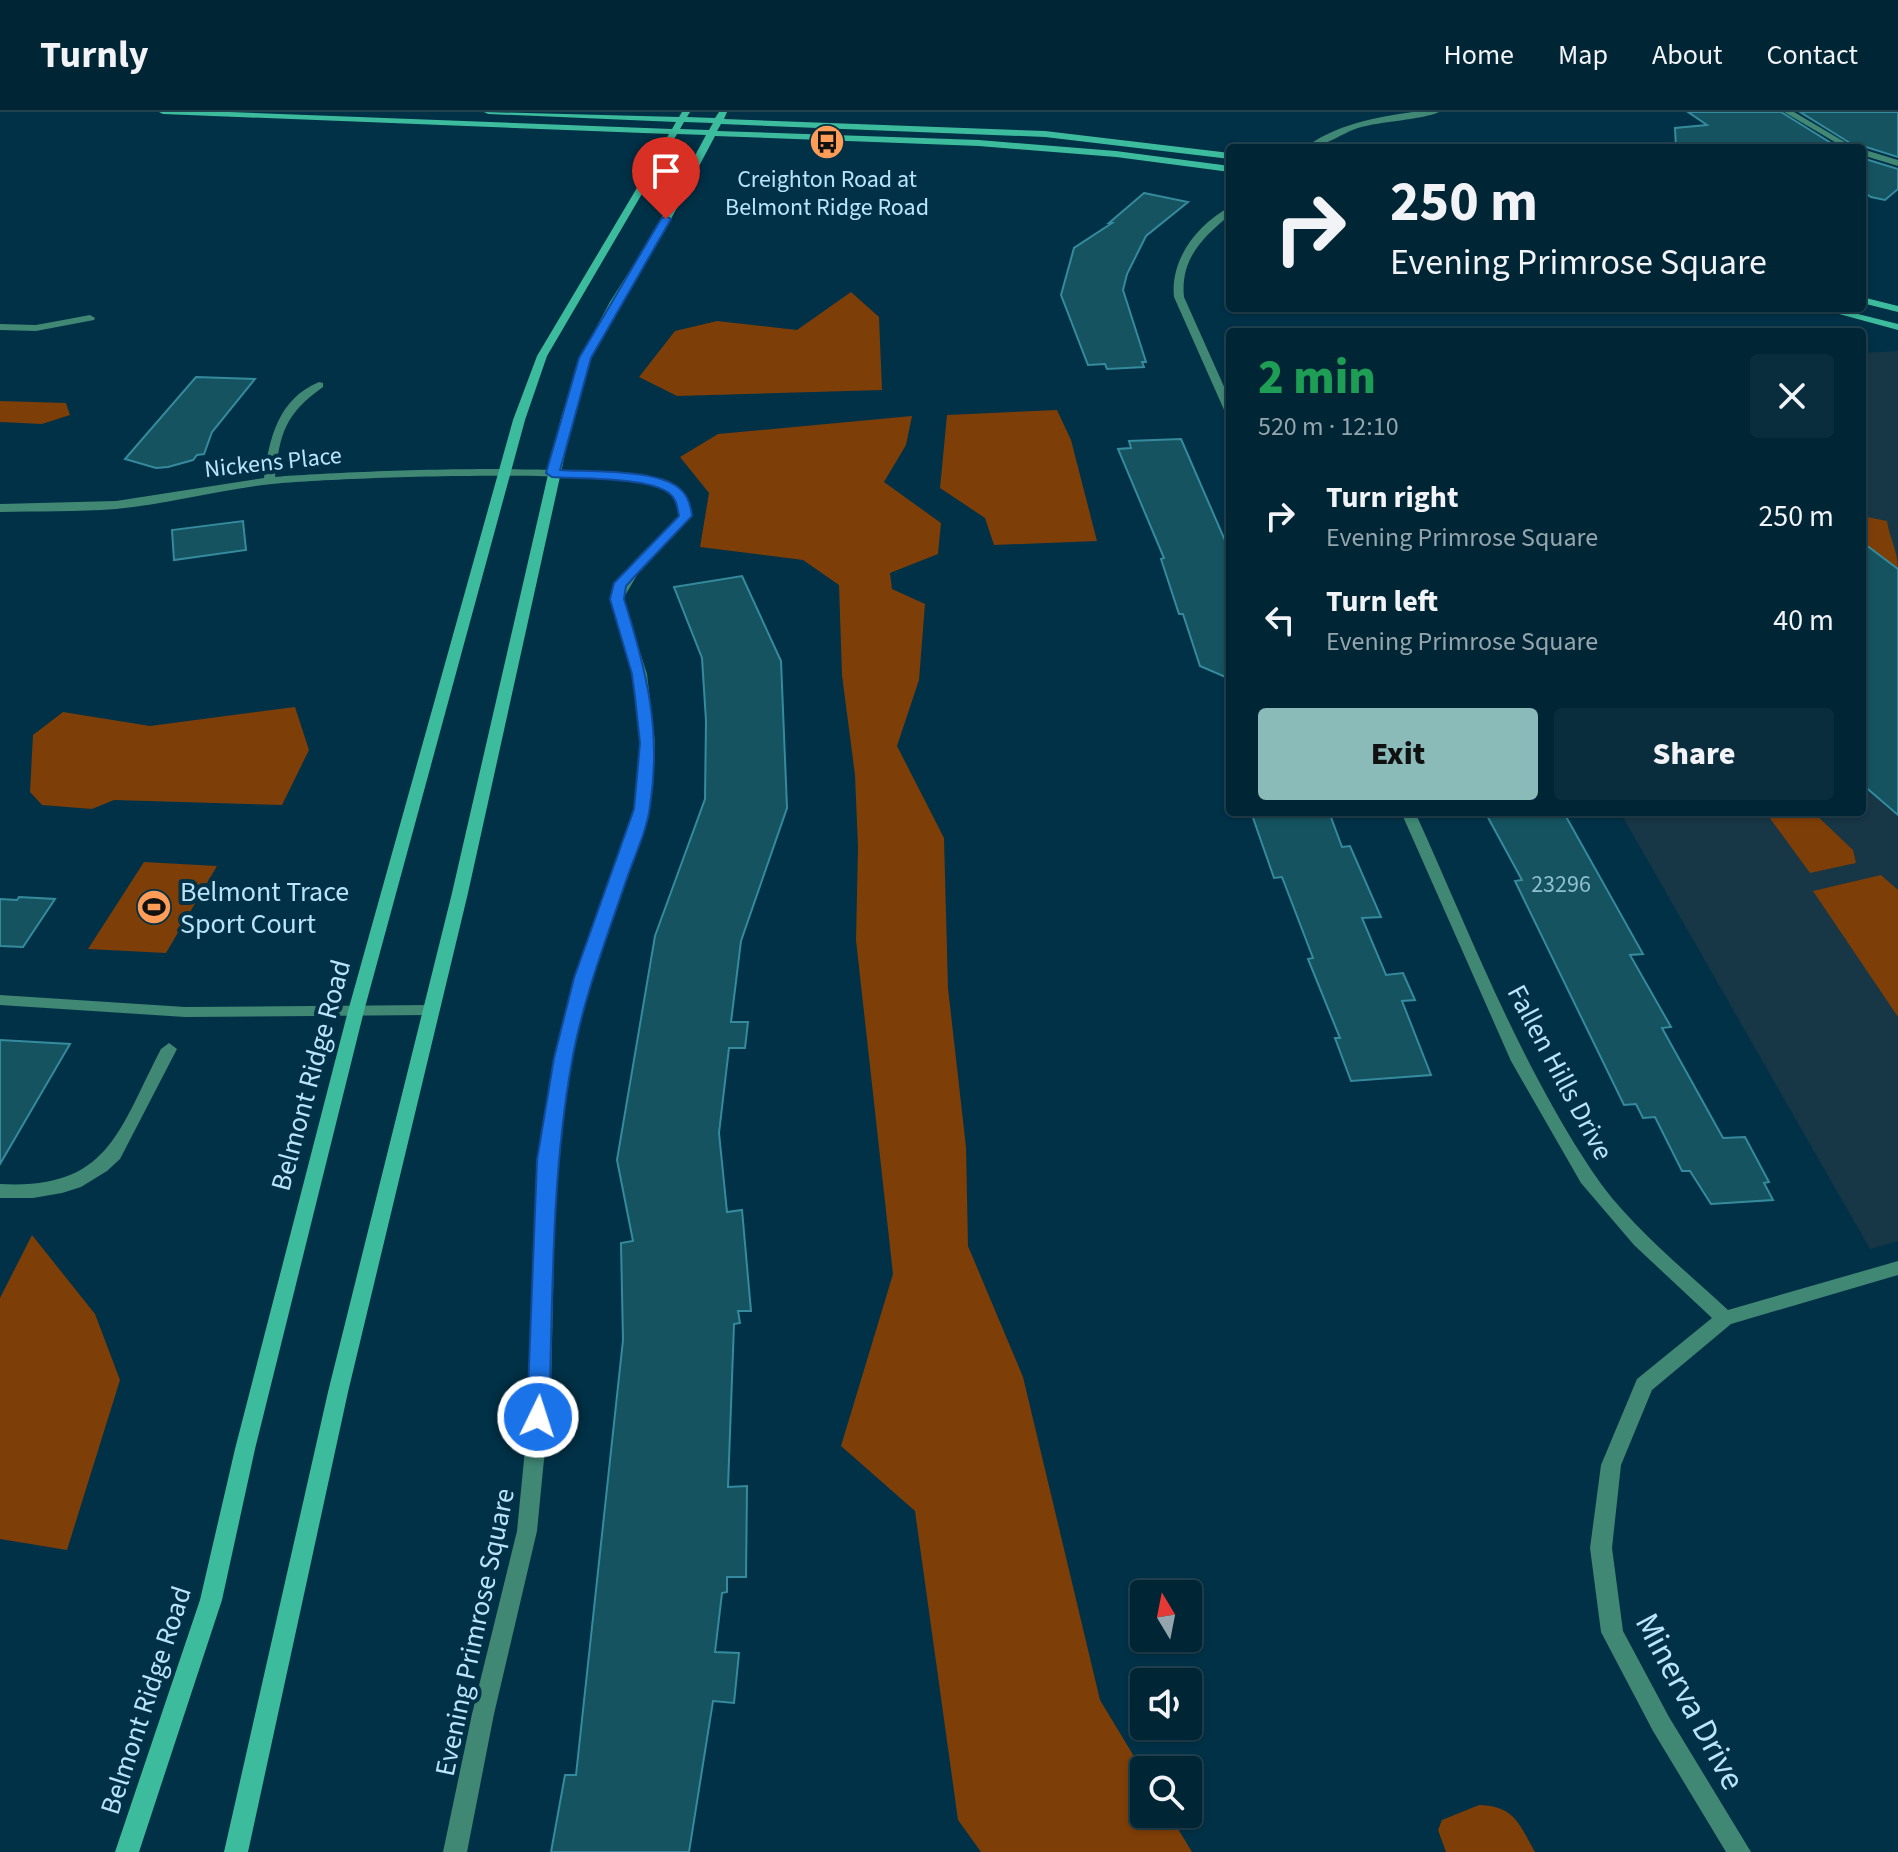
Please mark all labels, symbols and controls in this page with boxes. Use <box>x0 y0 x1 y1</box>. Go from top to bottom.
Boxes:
text: Turnly <box>40 28 149 82</box>
text: Home <box>1443 35 1514 75</box>
text: Map <box>1558 35 1608 75</box>
text: About <box>1652 35 1723 75</box>
text: Contact <box>1767 35 1858 75</box>
bus stop icon: Creighton Road at Belmont Ridge Road <box>808 123 846 161</box>
pin <box>632 137 700 219</box>
icon: arrive <box>644 149 688 193</box>
place label: Creighton Road at Belmont Ridge Road <box>725 162 929 225</box>
text: 250 m <box>1390 163 1538 242</box>
icon: right <box>1258 176 1362 280</box>
text: Evening Primrose Square <box>1390 237 1767 288</box>
text: 2 min <box>1258 344 1376 412</box>
button: close <box>1750 354 1834 438</box>
text: 520 m · 12:10 <box>1258 408 1399 445</box>
street label: Nickens Place <box>203 438 343 487</box>
text: Turn right <box>1326 476 1458 519</box>
icon: right <box>1258 494 1302 538</box>
text: 250 m <box>1758 495 1834 538</box>
text: Evening Primrose Square <box>1326 519 1598 556</box>
text: Turn left <box>1326 580 1438 623</box>
icon: left <box>1258 598 1302 642</box>
text: 40 m <box>1773 599 1834 642</box>
text: Evening Primrose Square <box>1326 623 1598 660</box>
button: Exit <box>1258 708 1538 800</box>
button: Share <box>1554 708 1834 800</box>
house number: 23296 <box>1531 867 1591 902</box>
place label: Belmont Trace Sport Court <box>180 872 349 944</box>
sports icon: Belmont Trace Sport Court <box>135 888 173 926</box>
street label: Belmont Ridge Road <box>261 955 361 1195</box>
street label: Fallen Hills Drive <box>1497 978 1623 1167</box>
position arrow <box>496 1375 580 1459</box>
street label: Evening Primrose Square <box>425 1485 525 1780</box>
north arrow <box>1130 1580 1202 1652</box>
map controls <box>1130 1580 1202 1828</box>
street label: Belmont Ridge Road <box>90 1581 202 1820</box>
street label: Minerva Drive <box>1622 1605 1757 1799</box>
button: sound <box>1130 1668 1202 1740</box>
button: search <box>1130 1756 1202 1828</box>

